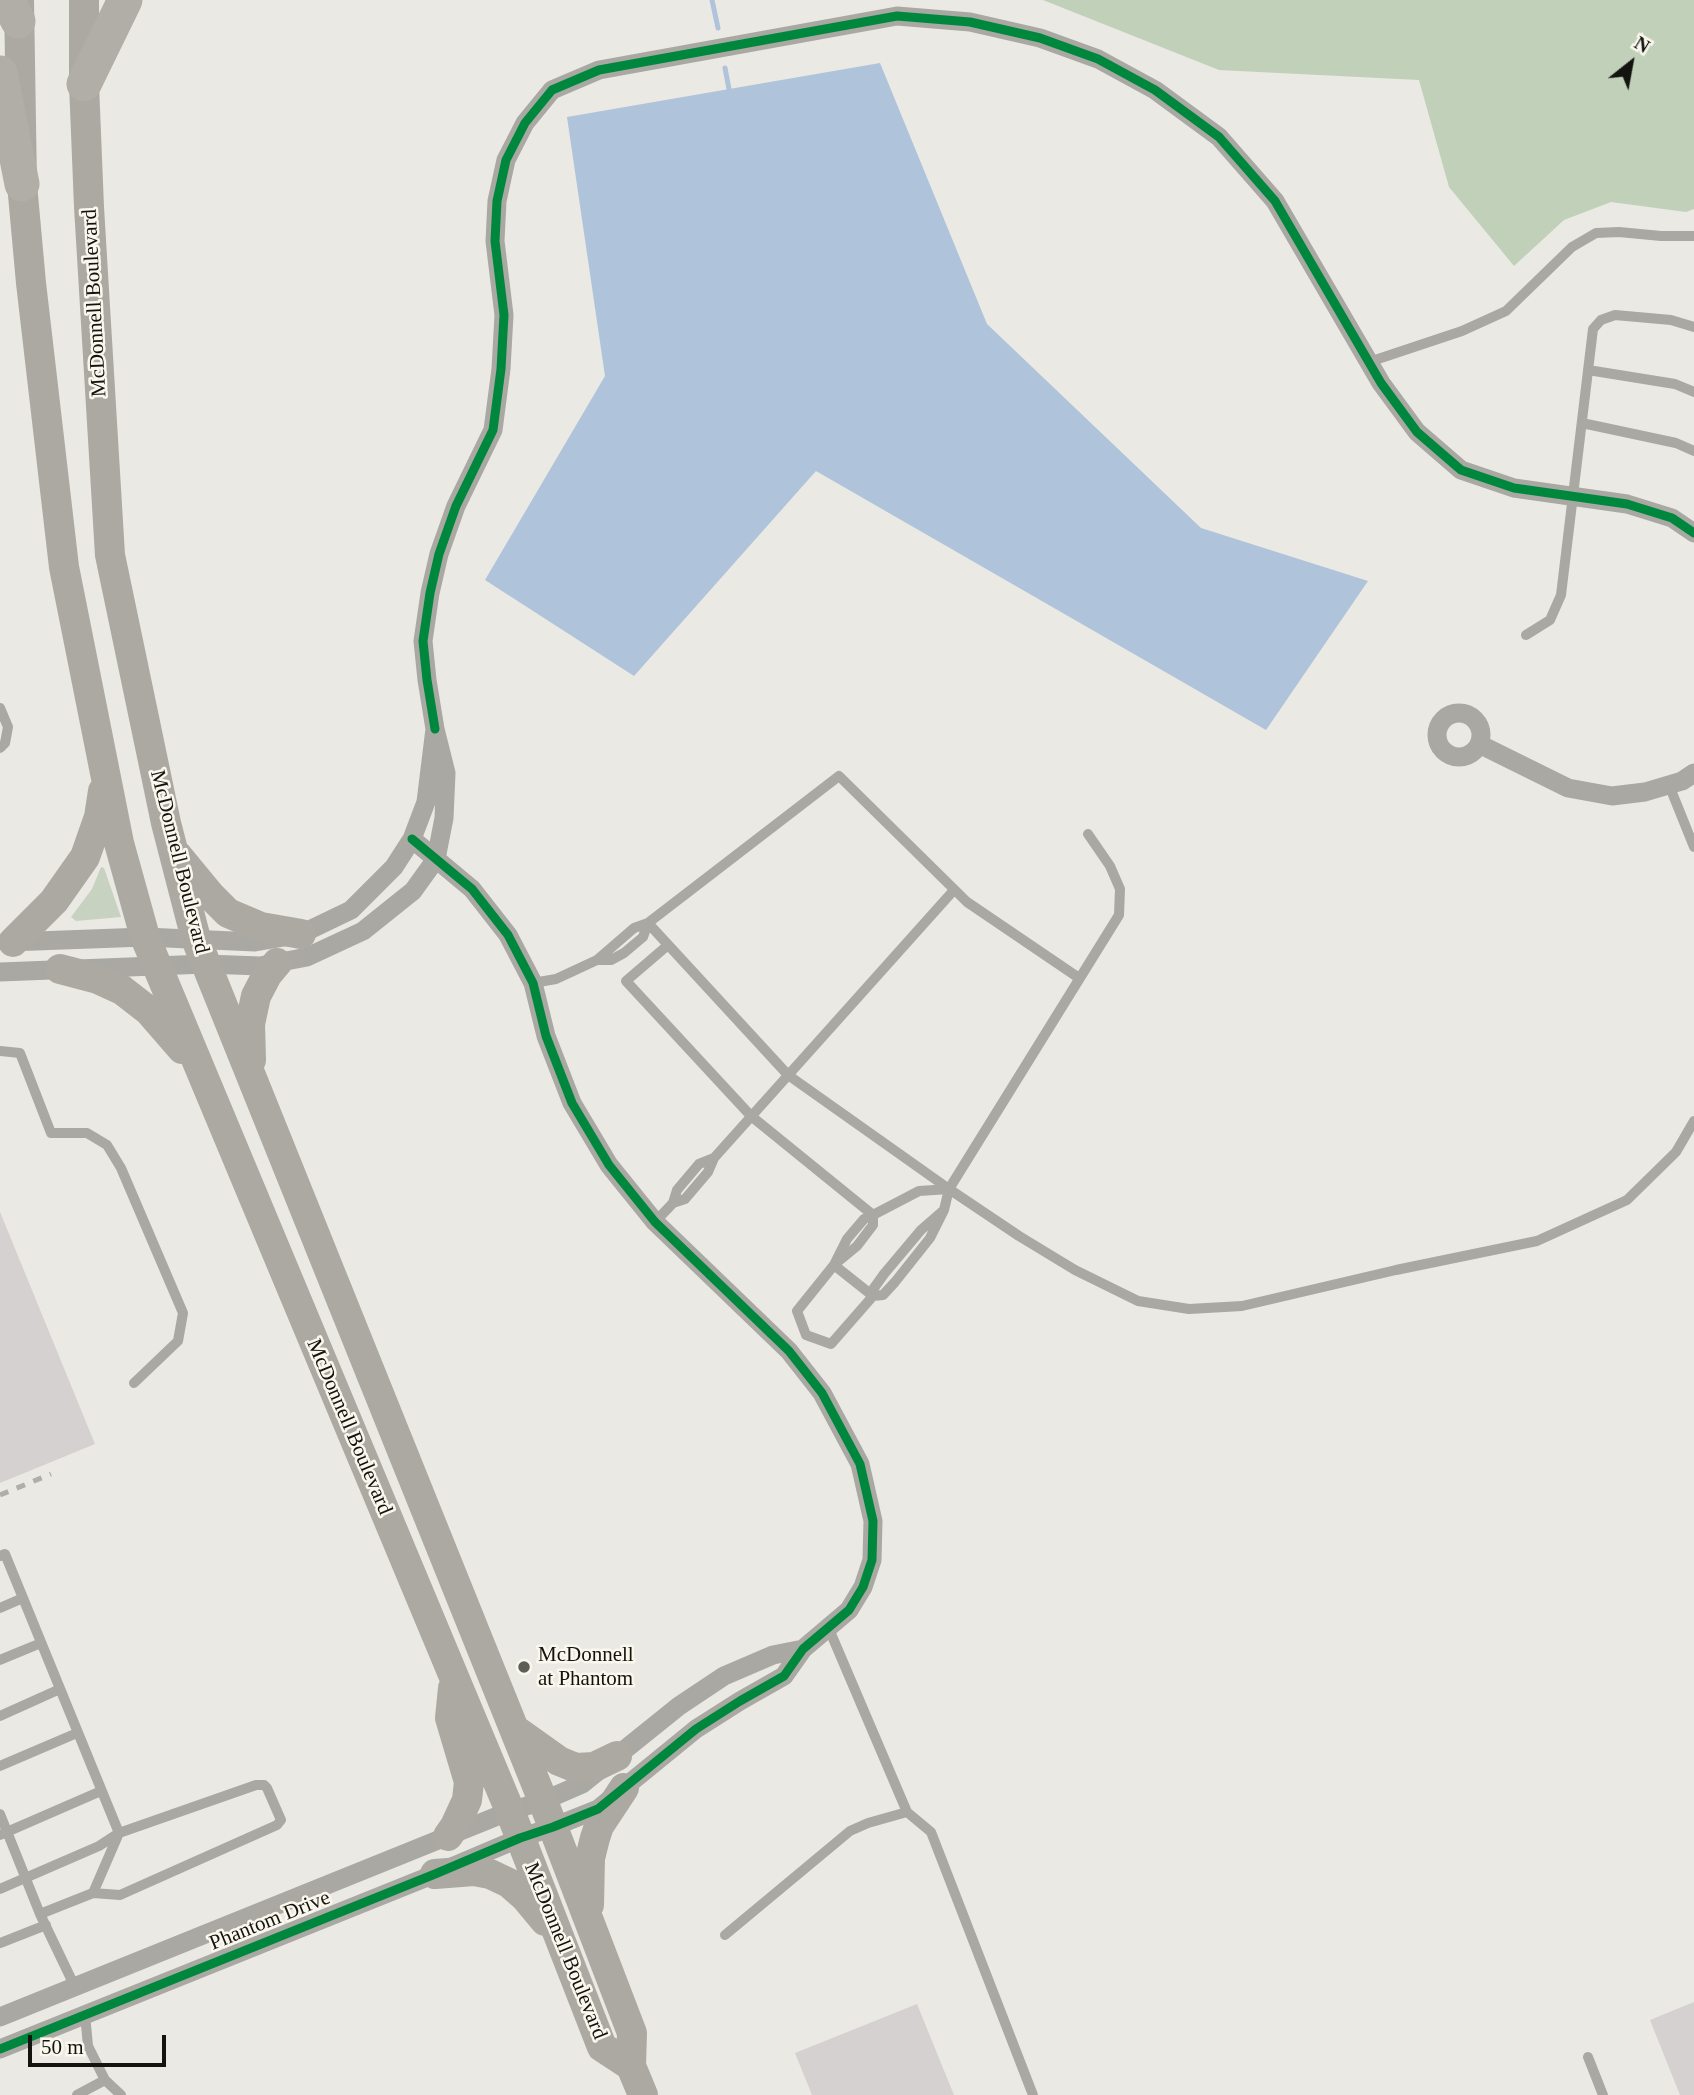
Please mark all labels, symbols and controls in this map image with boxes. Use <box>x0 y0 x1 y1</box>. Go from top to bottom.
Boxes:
north arrow <box>1596 28 1666 98</box>
text: N <box>1631 32 1653 57</box>
street label: McDonnell Boulevard <box>77 208 113 398</box>
street label: McDonnell Boulevard <box>144 768 214 956</box>
street label: McDonnell Boulevard <box>301 1335 397 1519</box>
place label: McDonnell at Phantom <box>538 1642 634 1692</box>
marker: McDonnell at Phantom <box>516 1659 532 1675</box>
street label: McDonnell Boulevard <box>518 1859 612 2043</box>
street label: Phantom Drive <box>206 1885 334 1957</box>
scale bar <box>32 2022 170 2066</box>
text: 50 m <box>41 2035 84 2059</box>

